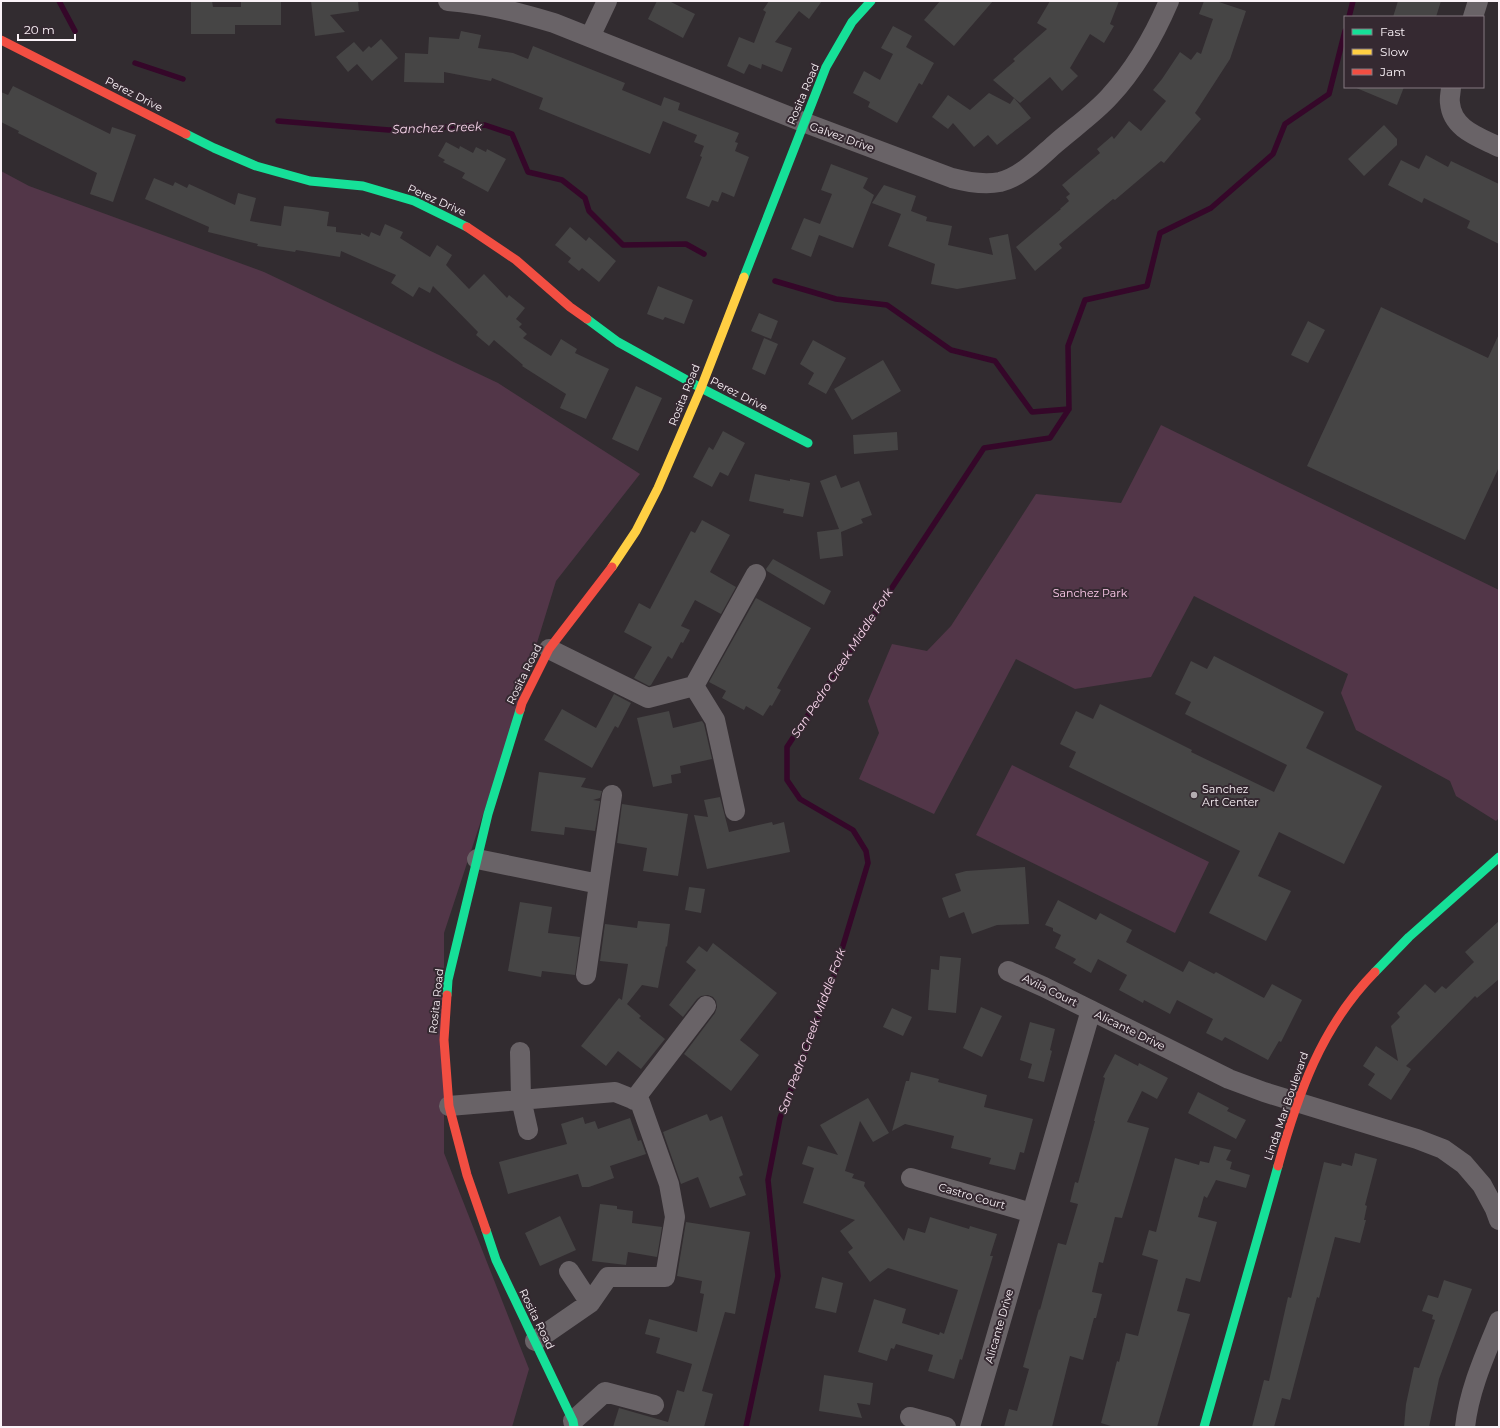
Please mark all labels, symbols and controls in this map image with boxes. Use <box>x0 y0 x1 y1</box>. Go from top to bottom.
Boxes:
scale bar <box>18 16 75 42</box>
legend <box>1344 16 1484 88</box>
text: 20 m <box>24 22 55 37</box>
text: Fast <box>1380 24 1405 39</box>
text: Slow <box>1380 44 1409 59</box>
street label: Rosita Road <box>784 61 822 127</box>
text: Jam <box>1379 64 1406 79</box>
street label: Perez Drive <box>103 74 165 115</box>
water label: Sanchez Creek <box>392 118 483 137</box>
street label: Galvez Drive <box>808 119 877 155</box>
street label: Perez Drive <box>406 181 469 219</box>
street label: Rosita Road <box>665 362 703 428</box>
street label: Perez Drive <box>708 374 770 415</box>
water label: San Pedro Creek Middle Fork <box>788 584 896 740</box>
park label: Sanchez Park <box>1053 586 1128 600</box>
street label: Rosita Road <box>503 642 545 706</box>
place label: Sanchez Art Center <box>1202 782 1259 809</box>
marker: Sanchez Art Center <box>1189 790 1199 800</box>
water label: San Pedro Creek Middle Fork <box>774 945 849 1116</box>
street label: Rosita Road <box>426 968 446 1034</box>
street label: Avila Court <box>1020 971 1080 1010</box>
street label: Alicante Drive <box>1093 1007 1168 1053</box>
street label: Linda Mar Boulevard <box>1261 1050 1311 1162</box>
street label: Castro Court <box>937 1180 1008 1212</box>
street label: Rosita Road <box>516 1287 558 1351</box>
street label: Alicante Drive <box>982 1287 1016 1365</box>

